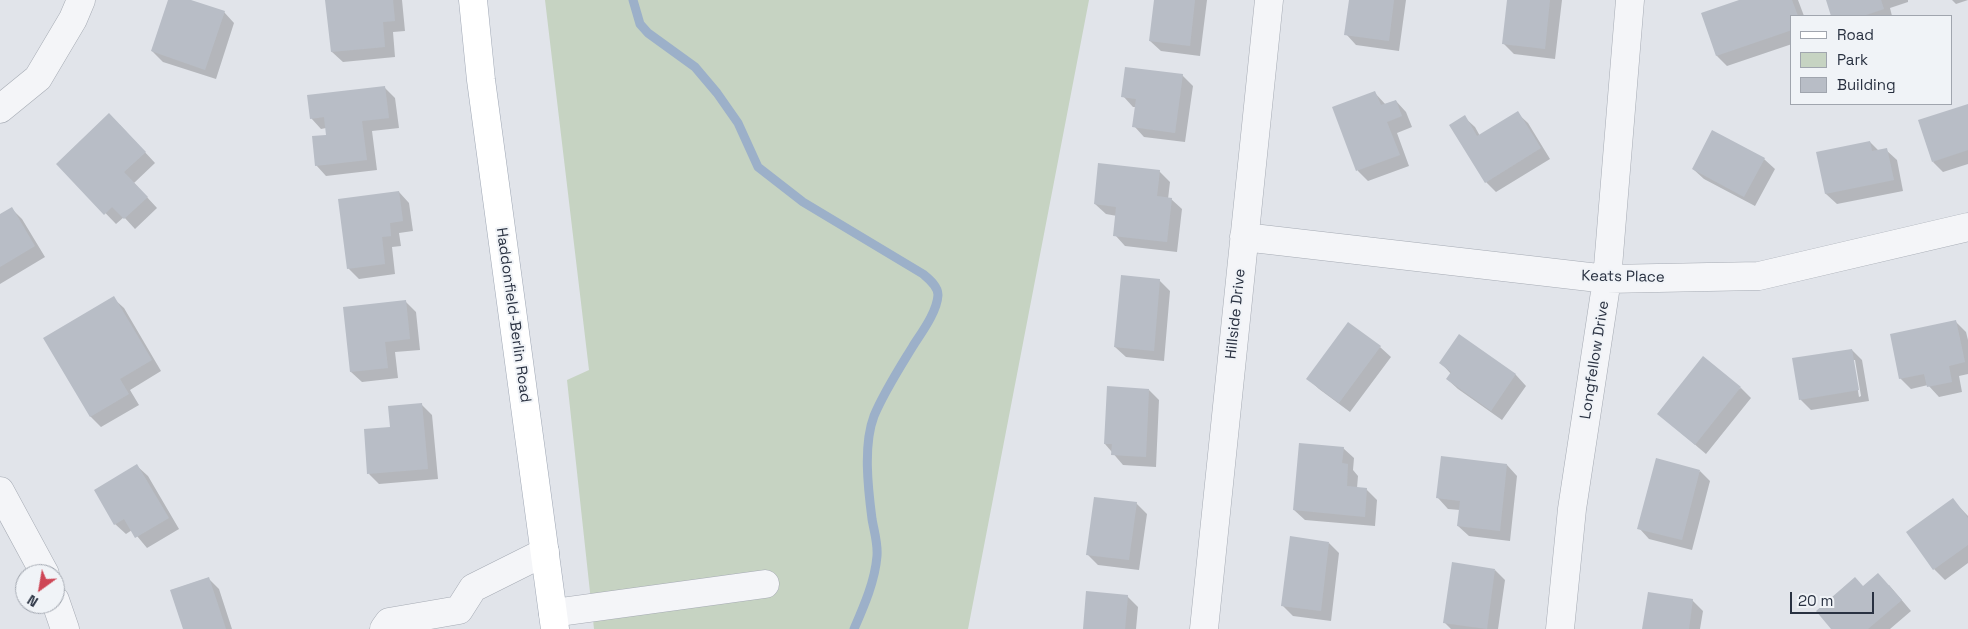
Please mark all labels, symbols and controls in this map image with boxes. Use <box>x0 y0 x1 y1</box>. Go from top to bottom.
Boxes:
legend <box>1790 15 1953 105</box>
text: Road <box>1837 25 1874 44</box>
text: Park <box>1837 50 1868 69</box>
text: Building <box>1837 75 1896 94</box>
street label: Haddonfield-Berlin Road <box>492 226 534 404</box>
street label: Keats Place <box>1581 267 1665 287</box>
street label: Hillside Drive <box>1222 268 1250 360</box>
street label: Longfellow Drive <box>1577 299 1613 421</box>
north arrow <box>15 564 65 614</box>
scale bar <box>1793 582 1877 614</box>
text: N <box>24 591 41 611</box>
text: 20 m <box>1798 591 1833 610</box>

